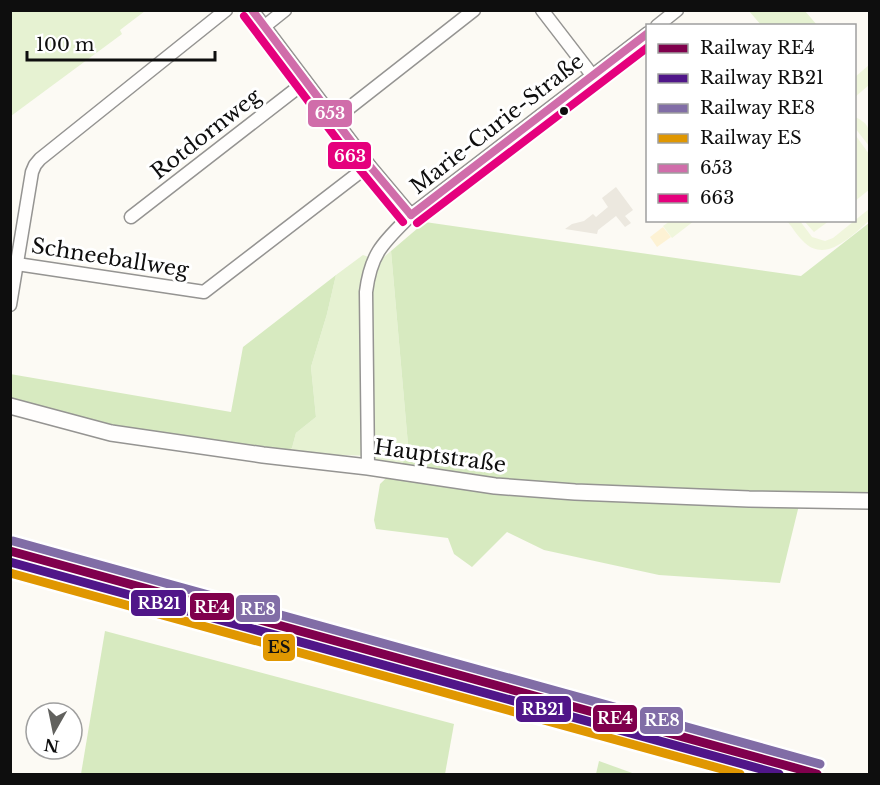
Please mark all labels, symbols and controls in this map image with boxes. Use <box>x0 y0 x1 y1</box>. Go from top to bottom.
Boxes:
scale bar <box>27 24 214 62</box>
legend <box>646 24 856 222</box>
text: 100 m <box>36 34 94 56</box>
text: Railway RE4 <box>700 37 815 59</box>
street label: Marie-Curie-Straße <box>405 48 589 200</box>
text: Railway RB21 <box>700 67 824 89</box>
street label: Rotdornweg <box>146 83 266 185</box>
text: Railway RE8 <box>700 97 815 119</box>
line badge: 653 <box>307 99 353 128</box>
text: 653 <box>315 103 345 123</box>
unlabelled marker <box>558 105 570 117</box>
text: Railway ES <box>700 127 802 149</box>
line badge: 663 <box>327 141 372 170</box>
text: 663 <box>334 146 366 166</box>
text: 653 <box>700 157 733 179</box>
text: 663 <box>700 187 734 209</box>
street label: Schneeballweg <box>30 233 191 283</box>
street label: Hauptstraße <box>372 434 508 478</box>
line badge: RB21 <box>130 589 187 617</box>
line badge: RE4 <box>189 592 235 621</box>
text: RB21 <box>137 593 181 613</box>
line badge: RE8 <box>235 594 281 623</box>
text: RE4 <box>194 597 230 617</box>
text: RE8 <box>240 599 276 619</box>
line badge: ES <box>262 633 296 662</box>
text: ES <box>268 637 290 657</box>
line badge: RB21 <box>515 695 572 723</box>
text: RB21 <box>521 699 565 719</box>
north arrow <box>24 701 84 761</box>
line badge: RE4 <box>592 704 638 733</box>
line badge: RE8 <box>639 706 684 735</box>
text: RE4 <box>597 708 633 728</box>
text: RE8 <box>644 710 680 730</box>
text: N <box>43 735 61 757</box>

